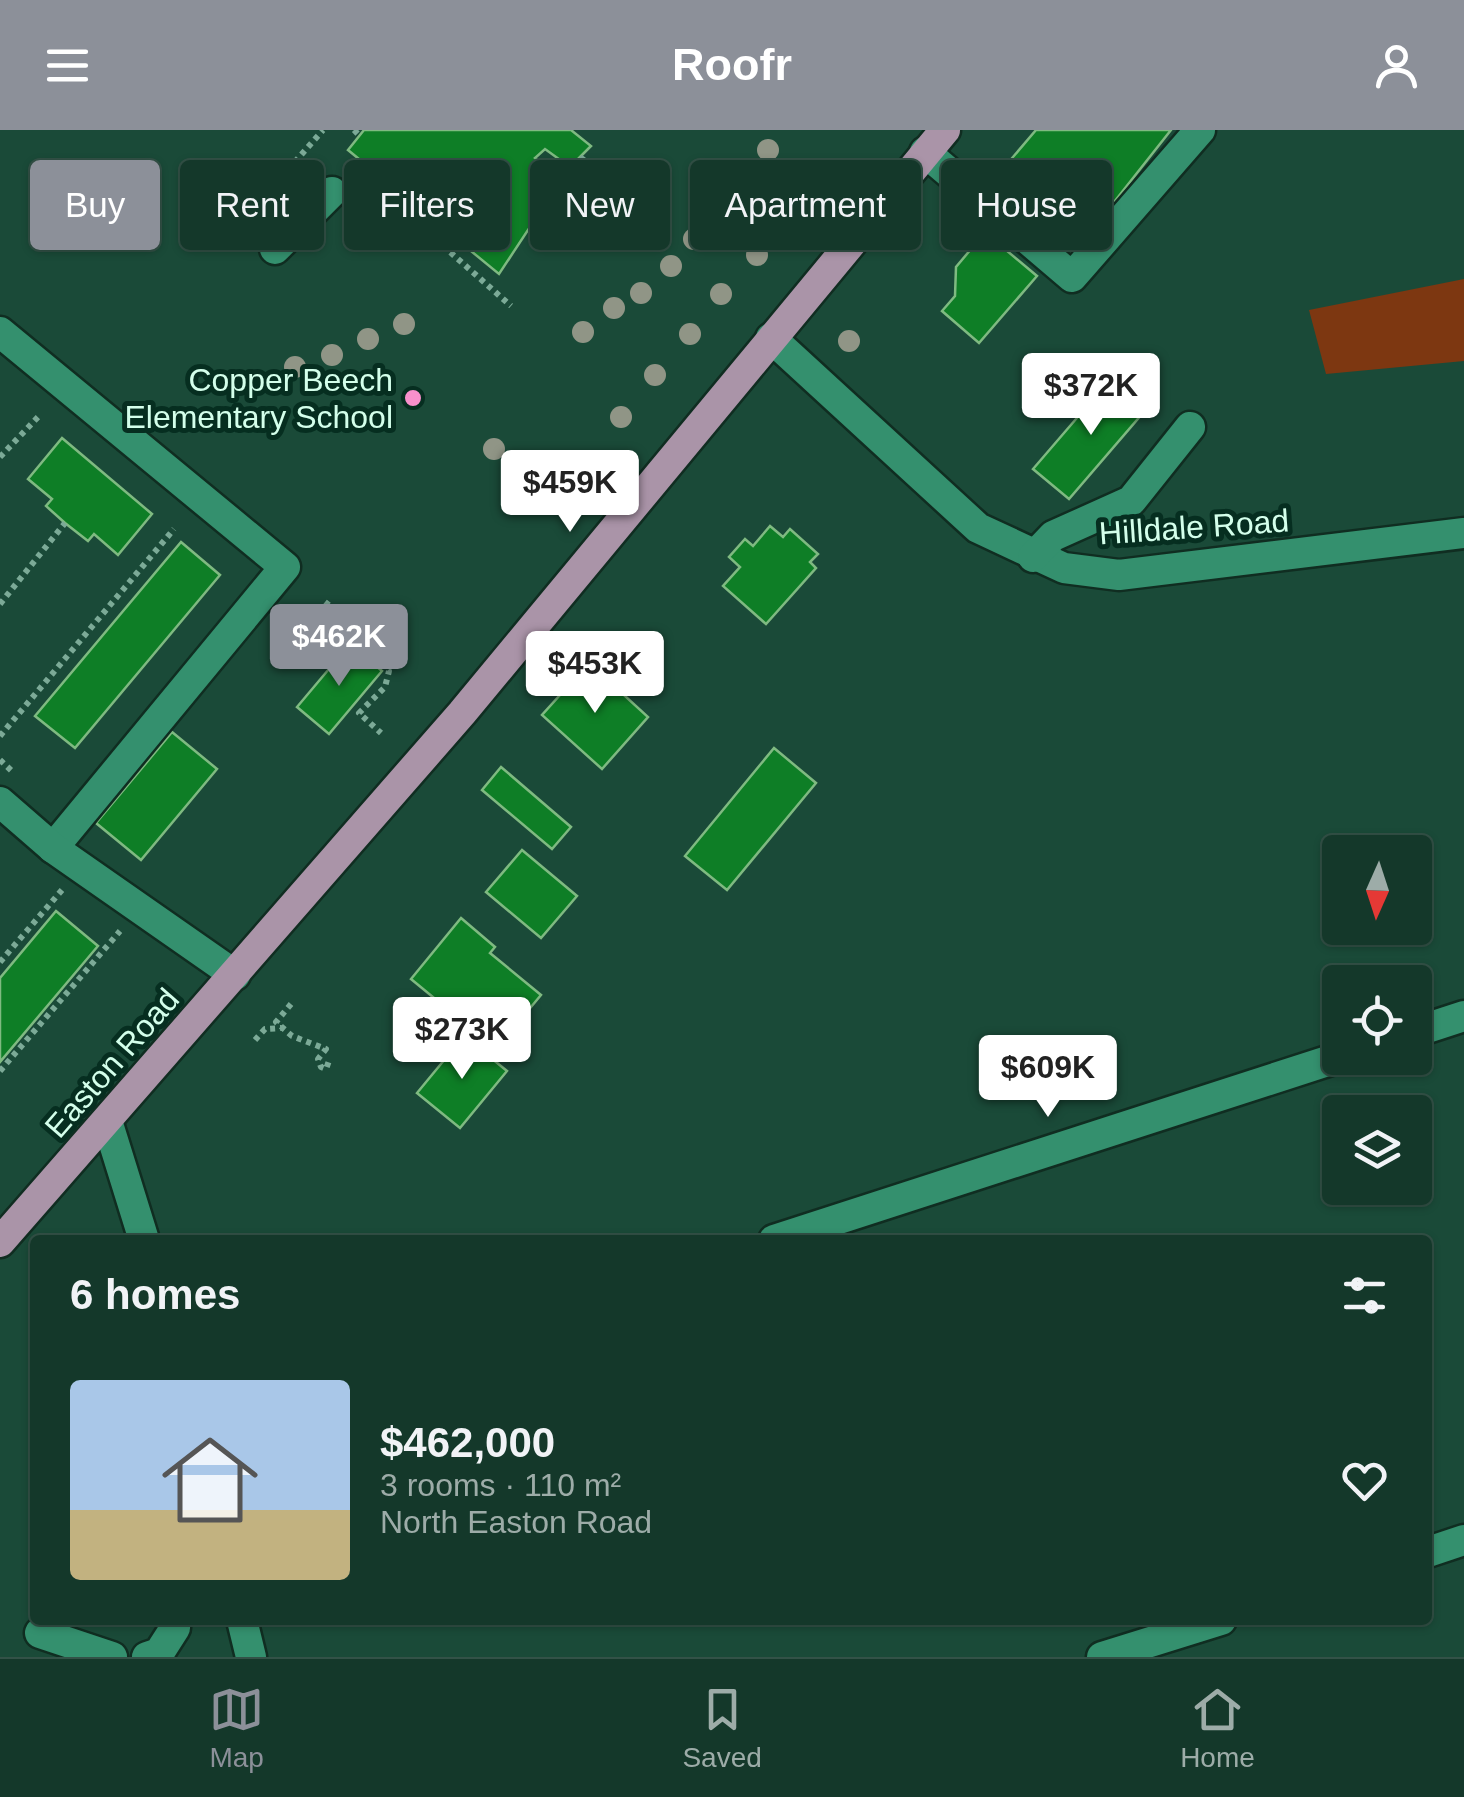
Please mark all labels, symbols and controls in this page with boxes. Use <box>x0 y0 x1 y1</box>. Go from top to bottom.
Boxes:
icon: menu <box>40 38 95 93</box>
icon: person <box>1369 38 1424 93</box>
text: Roofr <box>672 39 792 90</box>
chip: Buy <box>30 160 160 250</box>
chip: Rent <box>180 160 324 250</box>
chip: Filters <box>344 160 510 250</box>
chip: New <box>530 160 670 250</box>
chip: Apartment <box>690 160 921 250</box>
chip: House <box>941 160 1112 250</box>
pin: $372K <box>1021 353 1161 438</box>
place label: Copper Beech Elementary School <box>124 362 393 435</box>
text: $372K <box>1044 367 1138 403</box>
marker: Copper Beech Elementary School <box>402 387 424 409</box>
pin: $459K <box>500 450 640 535</box>
text: $459K <box>523 464 617 500</box>
street label: Hilldale Road <box>1098 502 1290 552</box>
pin: $462K <box>269 604 409 689</box>
text: $462K <box>292 618 386 654</box>
pin: $453K <box>525 631 665 716</box>
text: $453K <box>548 645 642 681</box>
north arrow <box>1322 835 1432 945</box>
map controls <box>1322 835 1432 1205</box>
button: locate <box>1322 965 1432 1075</box>
street label: Easton Road <box>38 981 186 1145</box>
pin: $273K <box>392 997 532 1082</box>
text: $273K <box>415 1011 509 1047</box>
pin: $609K <box>978 1035 1118 1120</box>
text: $609K <box>1001 1049 1095 1085</box>
button: layers <box>1322 1095 1432 1205</box>
icon: filters <box>1337 1268 1392 1323</box>
text: 6 homes <box>70 1271 240 1318</box>
text: $462,000 <box>380 1419 555 1466</box>
icon: home <box>150 1420 270 1540</box>
icon: heart <box>1337 1453 1392 1508</box>
text: 3 rooms · 110 m² <box>380 1467 621 1503</box>
text: North Easton Road <box>380 1504 652 1540</box>
tab: Map <box>209 1682 264 1774</box>
tab: Saved <box>682 1682 762 1774</box>
tab: Home <box>1180 1682 1255 1774</box>

